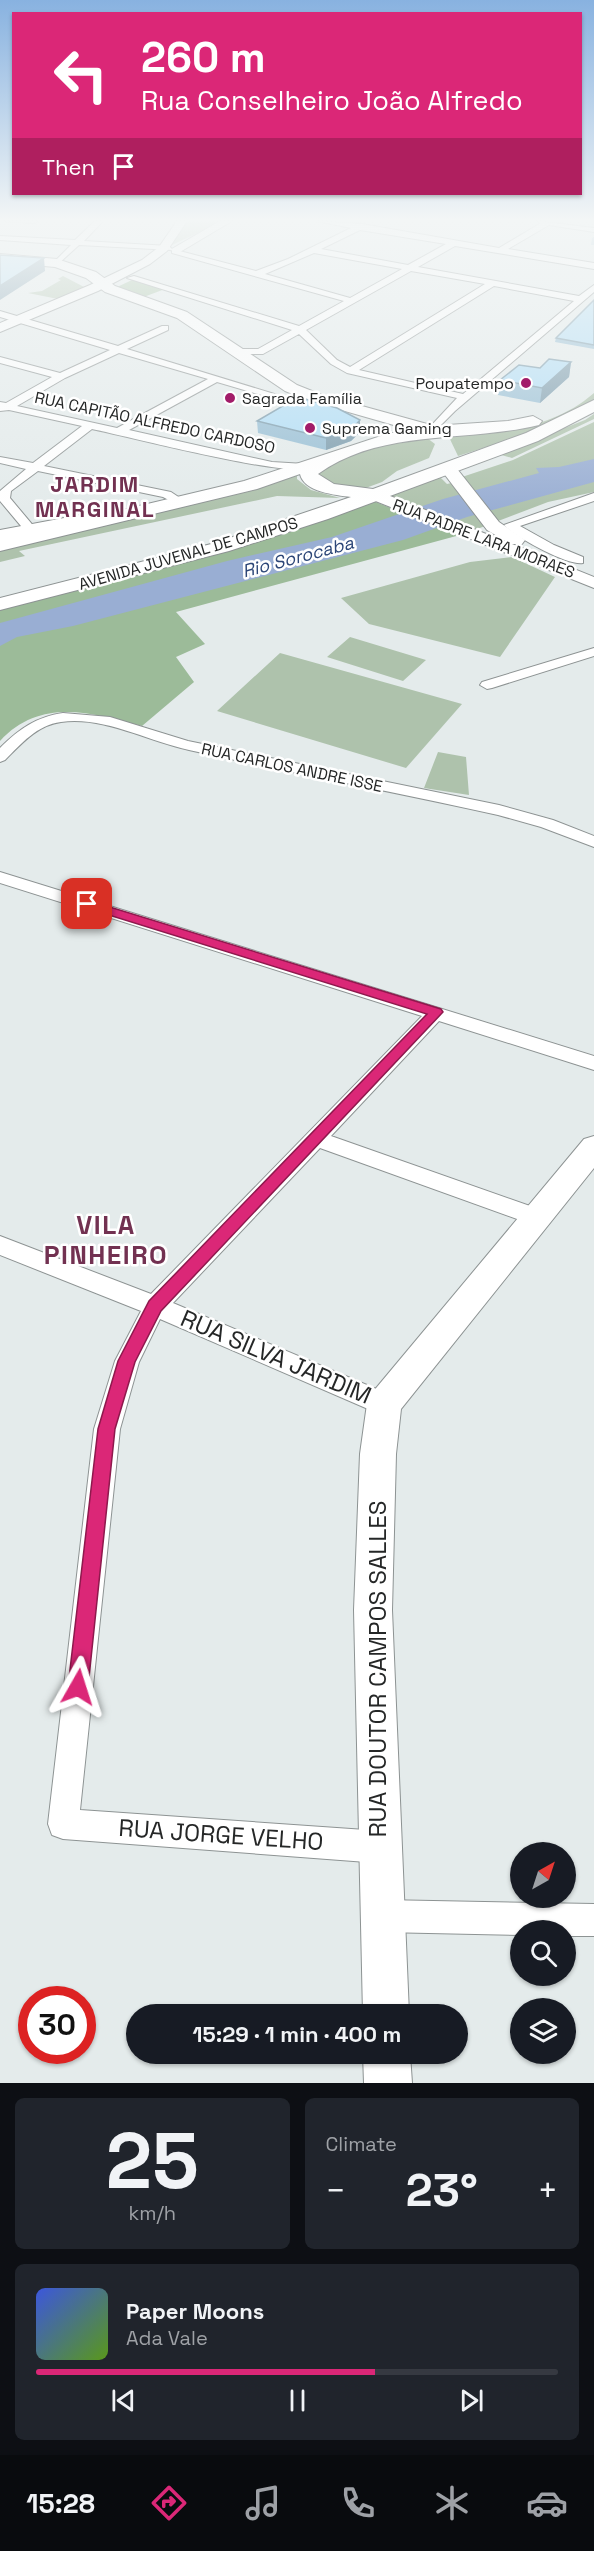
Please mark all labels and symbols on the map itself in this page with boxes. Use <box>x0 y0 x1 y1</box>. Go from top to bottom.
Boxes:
place label: Poupatempo <box>415 373 514 394</box>
marker: Poupatempo <box>519 376 533 390</box>
street label: RUA CAPITÃO ALFREDO CARDOSO <box>33 387 277 458</box>
place label: Sagrada Família <box>242 388 362 409</box>
marker: Sagrada Família <box>223 391 237 405</box>
place label: Suprema Gaming <box>322 418 452 439</box>
marker: Suprema Gaming <box>303 421 317 435</box>
district label: JARDIM MARGINAL <box>35 470 155 523</box>
street label: RUA PADRE LARA MORAES <box>390 494 578 583</box>
street label: AVENIDA JUVENAL DE CAMPOS <box>76 512 300 595</box>
water label: Rio Sorocaba <box>240 530 357 582</box>
street label: RUA CARLOS ANDRE ISSE <box>199 738 384 797</box>
pin <box>61 878 112 929</box>
district label: VILA PINHEIRO <box>44 1208 168 1272</box>
street label: RUA SILVA JARDIM <box>176 1302 376 1411</box>
street label: RUA DOUTOR CAMPOS SALLES <box>362 1500 393 1838</box>
position arrow <box>46 1655 110 1719</box>
street label: RUA JORGE VELHO <box>118 1812 325 1857</box>
north arrow <box>510 1842 576 1908</box>
speed limit sign: 30 <box>18 1986 96 2064</box>

